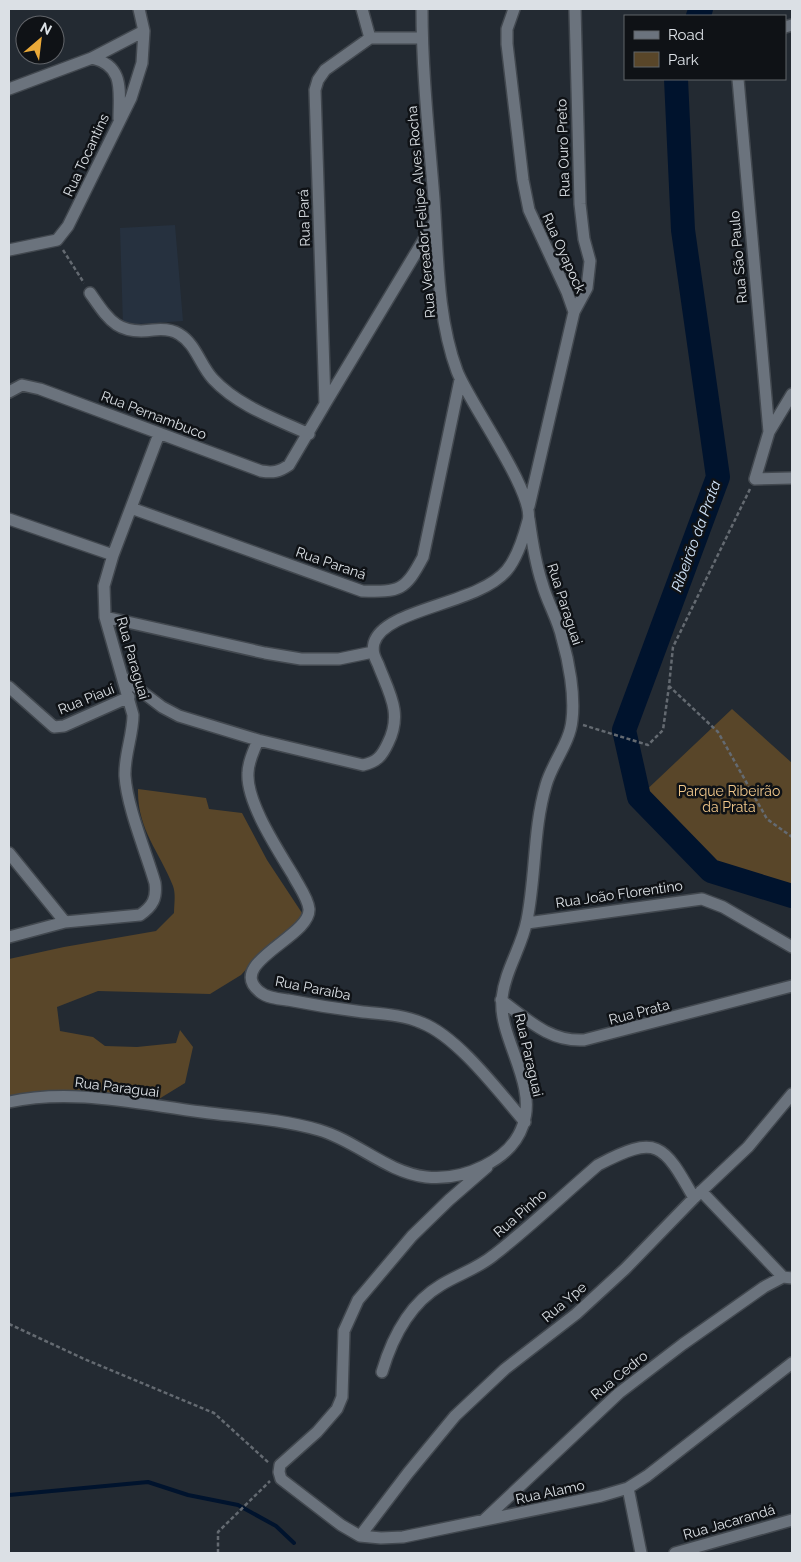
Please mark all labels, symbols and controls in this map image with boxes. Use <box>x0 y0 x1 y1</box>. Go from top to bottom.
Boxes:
north arrow <box>15 15 65 65</box>
legend <box>624 15 786 80</box>
text: N <box>38 19 55 38</box>
text: Road <box>668 26 704 44</box>
text: Park <box>668 51 699 69</box>
street label: Rua Ouro Preto <box>553 99 573 197</box>
street label: Rua Vereador Felipe Alves Rocha <box>404 105 438 319</box>
street label: Rua Tocantins <box>60 111 112 199</box>
street label: Rua Pará <box>295 189 313 247</box>
street label: Rua Oyapock <box>539 210 589 296</box>
street label: Rua São Paulo <box>726 210 750 304</box>
street label: Rua Pernambuco <box>99 387 209 443</box>
water label: Ribeirão da Prata <box>668 478 724 594</box>
street label: Rua Paraná <box>294 544 368 582</box>
street label: Rua Paraguai <box>544 561 586 647</box>
street label: Rua Paraguai <box>114 615 152 701</box>
street label: Rua Piauí <box>56 680 117 718</box>
park label: Parque Ribeirão da Prata <box>678 783 780 815</box>
street label: Rua João Florentino <box>554 877 684 911</box>
street label: Rua Paraíba <box>274 973 352 1003</box>
street label: Rua Prata <box>607 996 671 1028</box>
street label: Rua Paraguai <box>512 1012 546 1098</box>
street label: Rua Paraguai <box>74 1074 160 1100</box>
street label: Rua Pinho <box>490 1186 550 1240</box>
street label: Rua Ype <box>539 1279 589 1325</box>
street label: Rua Cedro <box>587 1347 651 1403</box>
street label: Rua Alamo <box>514 1477 586 1507</box>
street label: Rua Jacarandá <box>681 1501 777 1543</box>

